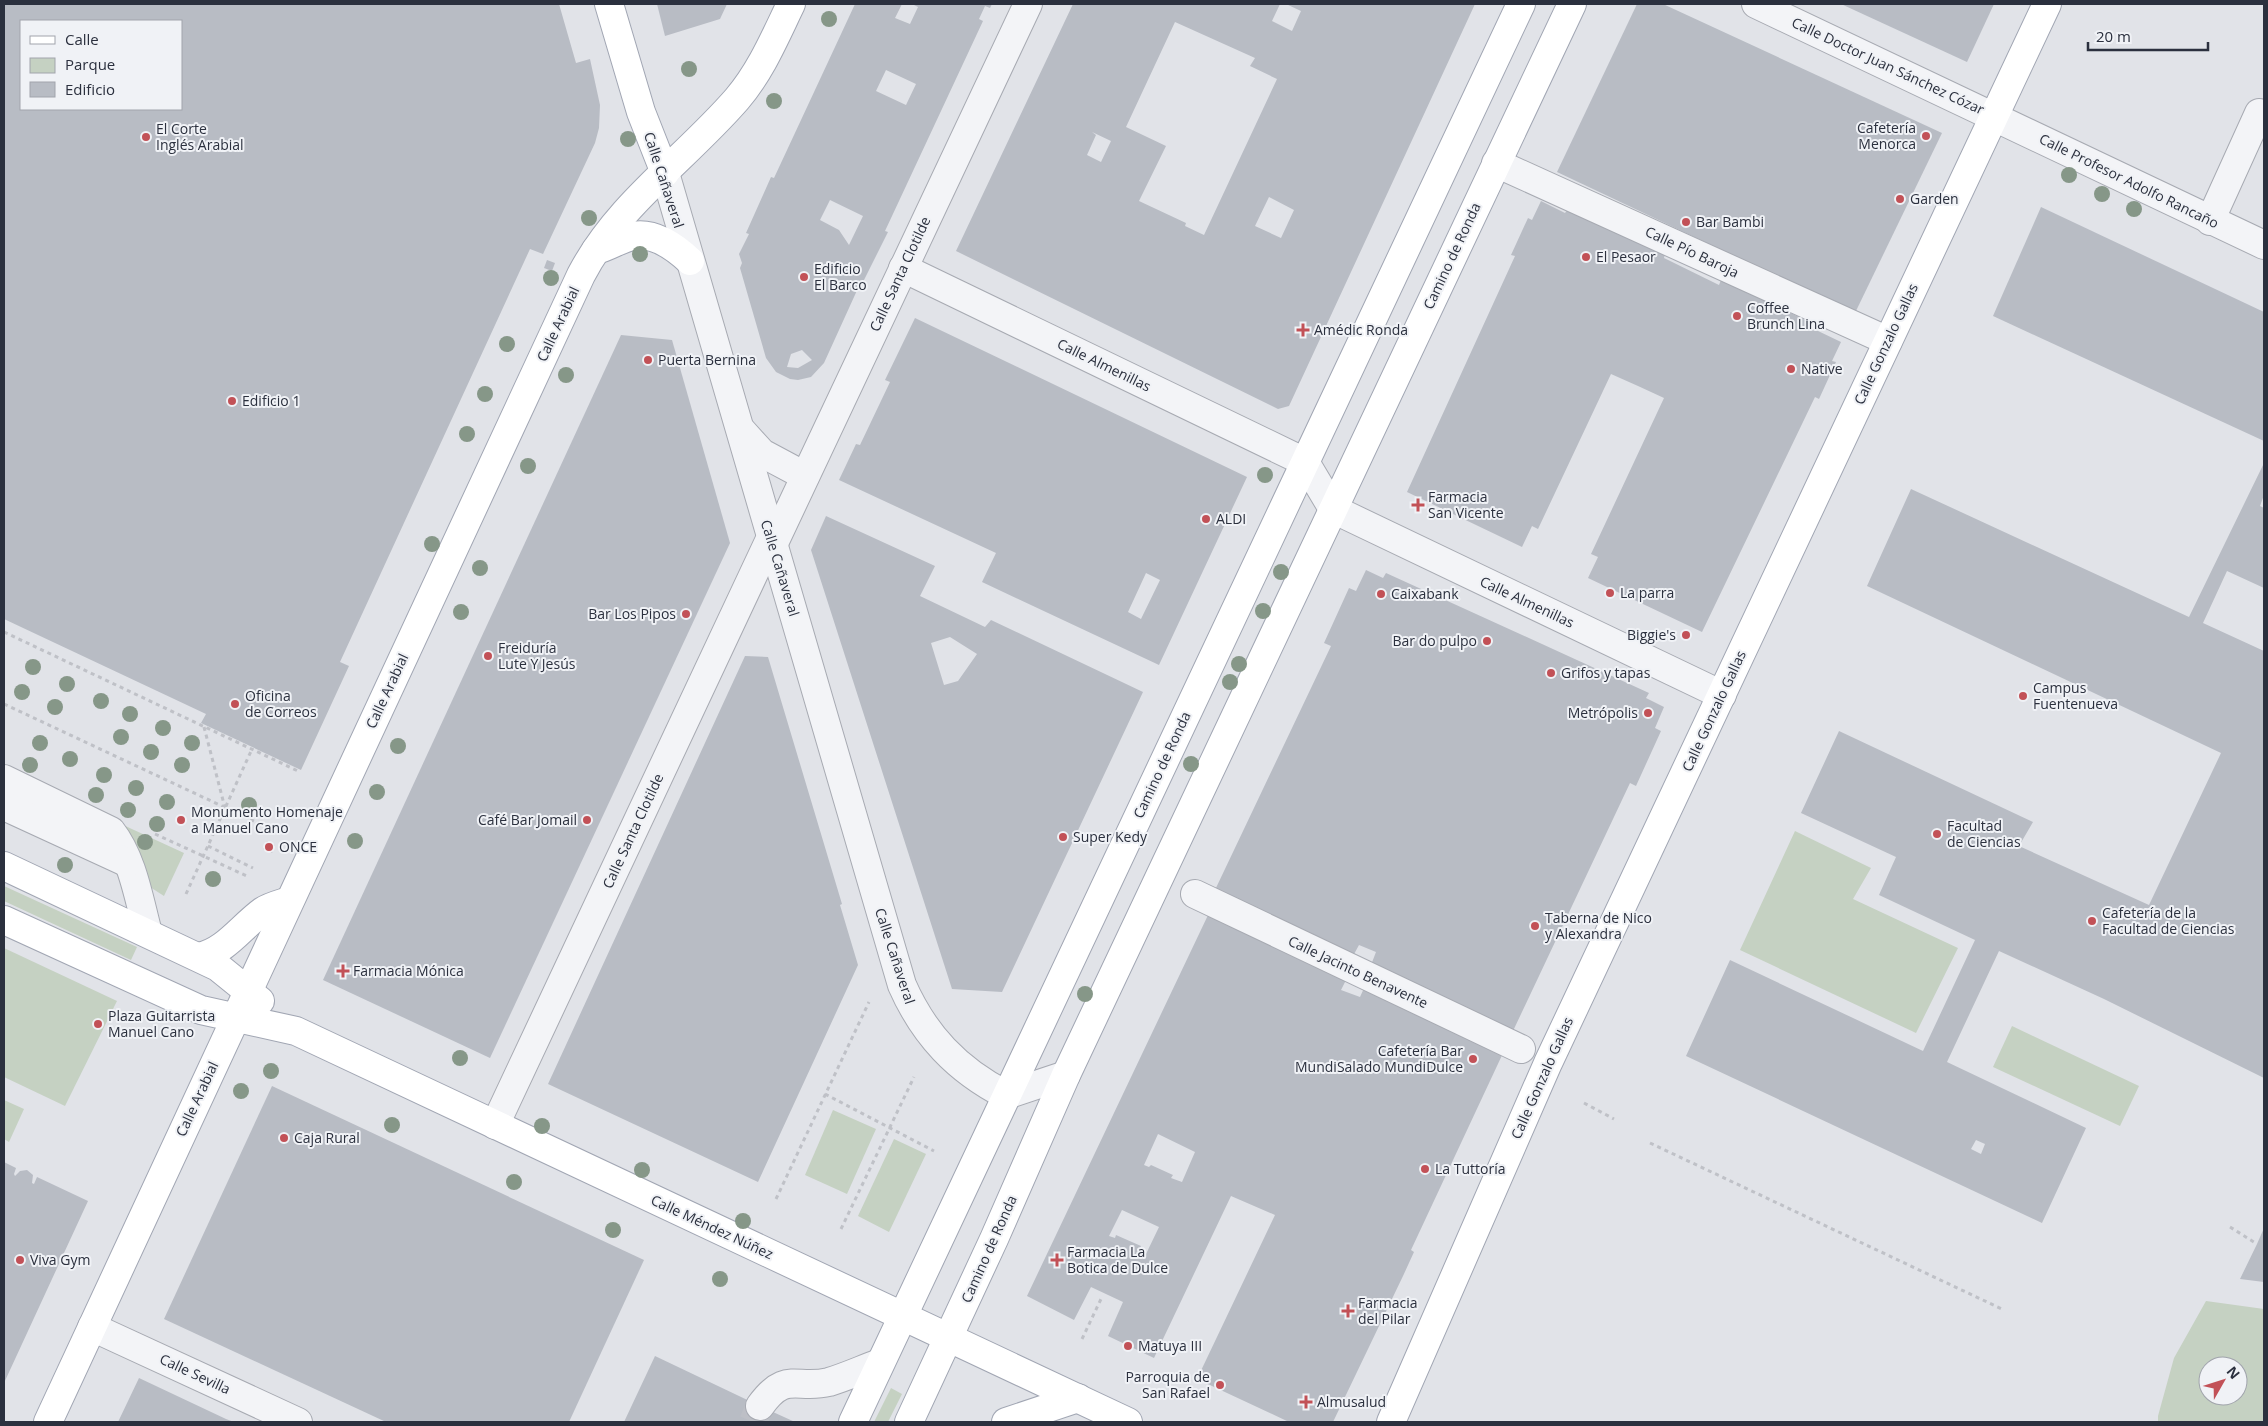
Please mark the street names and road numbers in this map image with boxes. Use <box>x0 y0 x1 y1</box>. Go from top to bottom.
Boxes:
street label: Calle Doctor Juan Sánchez Cózar <box>1789 13 1988 119</box>
street label: Calle Cañaveral <box>640 129 689 230</box>
street label: Calle Profesor Adolfo Rancaño <box>2036 129 2222 232</box>
street label: Camino de Ronda <box>1418 199 1485 312</box>
street label: Calle Santa Clotilde <box>865 213 935 334</box>
street label: Calle Pío Baroja <box>1642 221 1742 282</box>
street label: Calle Gonzalo Gallas <box>1849 280 1922 408</box>
street label: Calle Arabial <box>532 283 583 364</box>
street label: Calle Almenillas <box>1054 334 1155 396</box>
street label: Calle Cañaveral <box>757 517 804 618</box>
street label: Calle Almenillas <box>1477 571 1578 632</box>
street label: Calle Gonzalo Gallas <box>1677 647 1750 775</box>
street label: Calle Arabial <box>361 650 412 731</box>
street label: Camino de Ronda <box>1128 708 1195 821</box>
street label: Calle Santa Clotilde <box>598 770 668 891</box>
street label: Calle Cañaveral <box>871 905 920 1006</box>
street label: Calle Jacinto Benavente <box>1285 931 1431 1012</box>
street label: Calle Gonzalo Gallas <box>1506 1013 1577 1142</box>
street label: Calle Arabial <box>171 1058 222 1139</box>
street label: Calle Méndez Núñez <box>648 1190 777 1263</box>
street label: Camino de Ronda <box>956 1192 1021 1306</box>
street label: Calle Sevilla <box>157 1349 234 1398</box>

